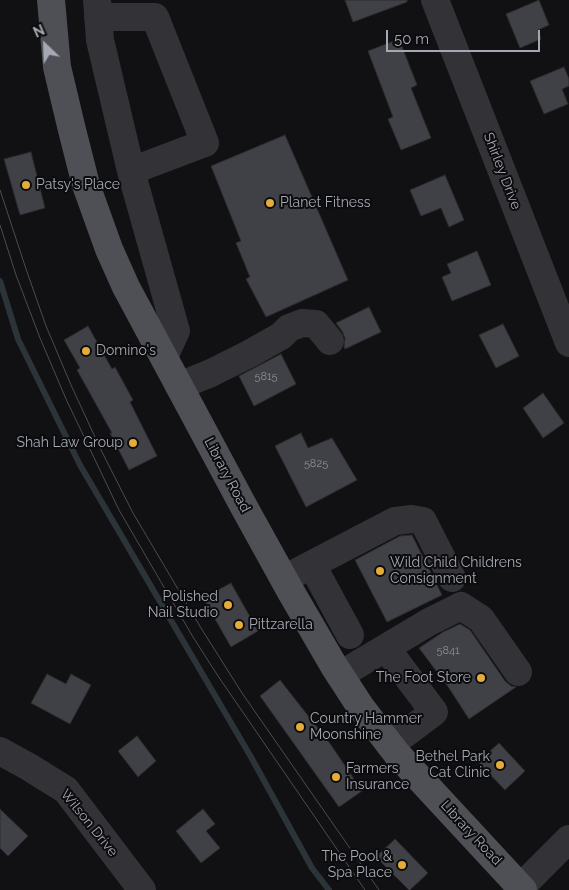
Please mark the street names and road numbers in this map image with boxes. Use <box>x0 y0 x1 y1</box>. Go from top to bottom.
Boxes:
street label: Shirley Drive <box>480 130 524 212</box>
street label: Library Road <box>200 435 254 515</box>
street label: Wilson Drive <box>57 786 121 860</box>
street label: Library Road <box>437 797 505 869</box>

